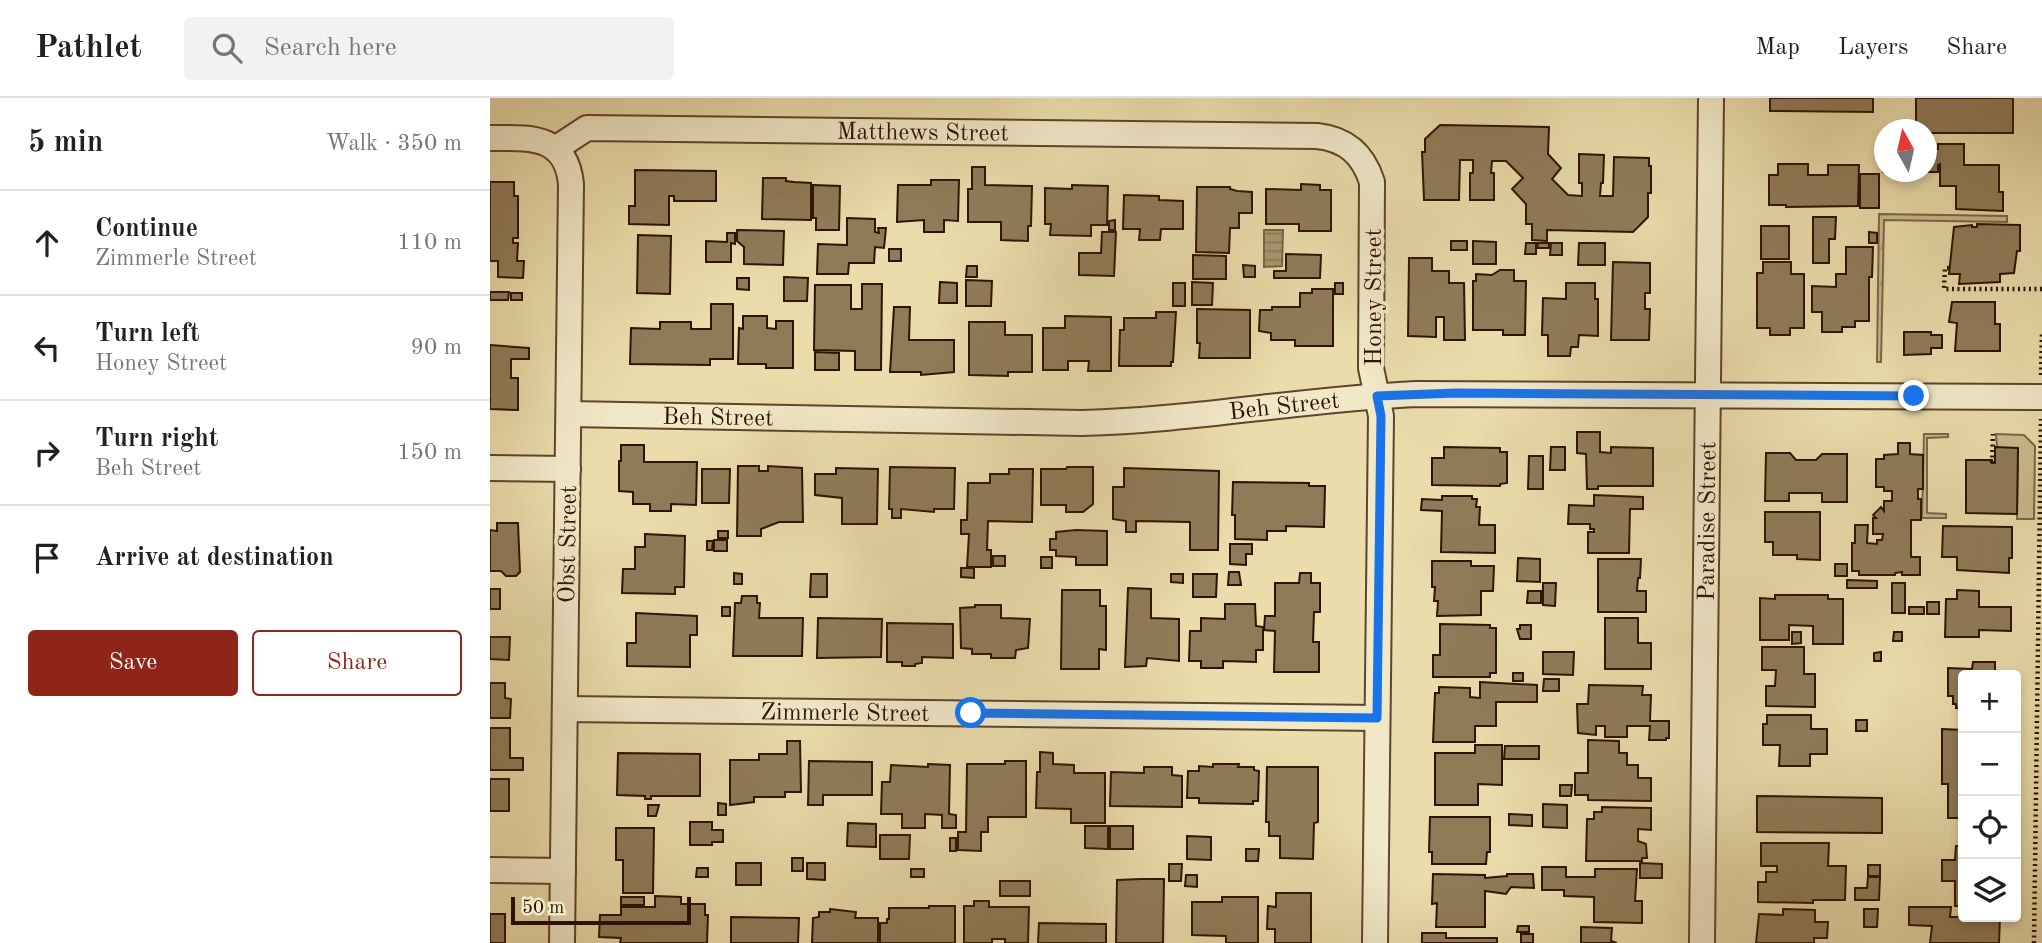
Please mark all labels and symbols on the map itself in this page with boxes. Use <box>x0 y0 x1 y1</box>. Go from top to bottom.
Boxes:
north arrow <box>1874 119 1937 182</box>
street label: Matthews Street <box>836 121 1009 147</box>
street label: Honey Street <box>1363 228 1387 366</box>
route end <box>1898 380 1929 411</box>
street label: Beh Street <box>1228 390 1341 425</box>
street label: Beh Street <box>662 406 774 432</box>
street label: Paradise Street <box>1696 441 1721 601</box>
street label: Obst Street <box>556 485 582 603</box>
route start <box>955 697 986 728</box>
street label: Zimmerle Street <box>760 701 930 727</box>
scale bar <box>511 894 691 926</box>

